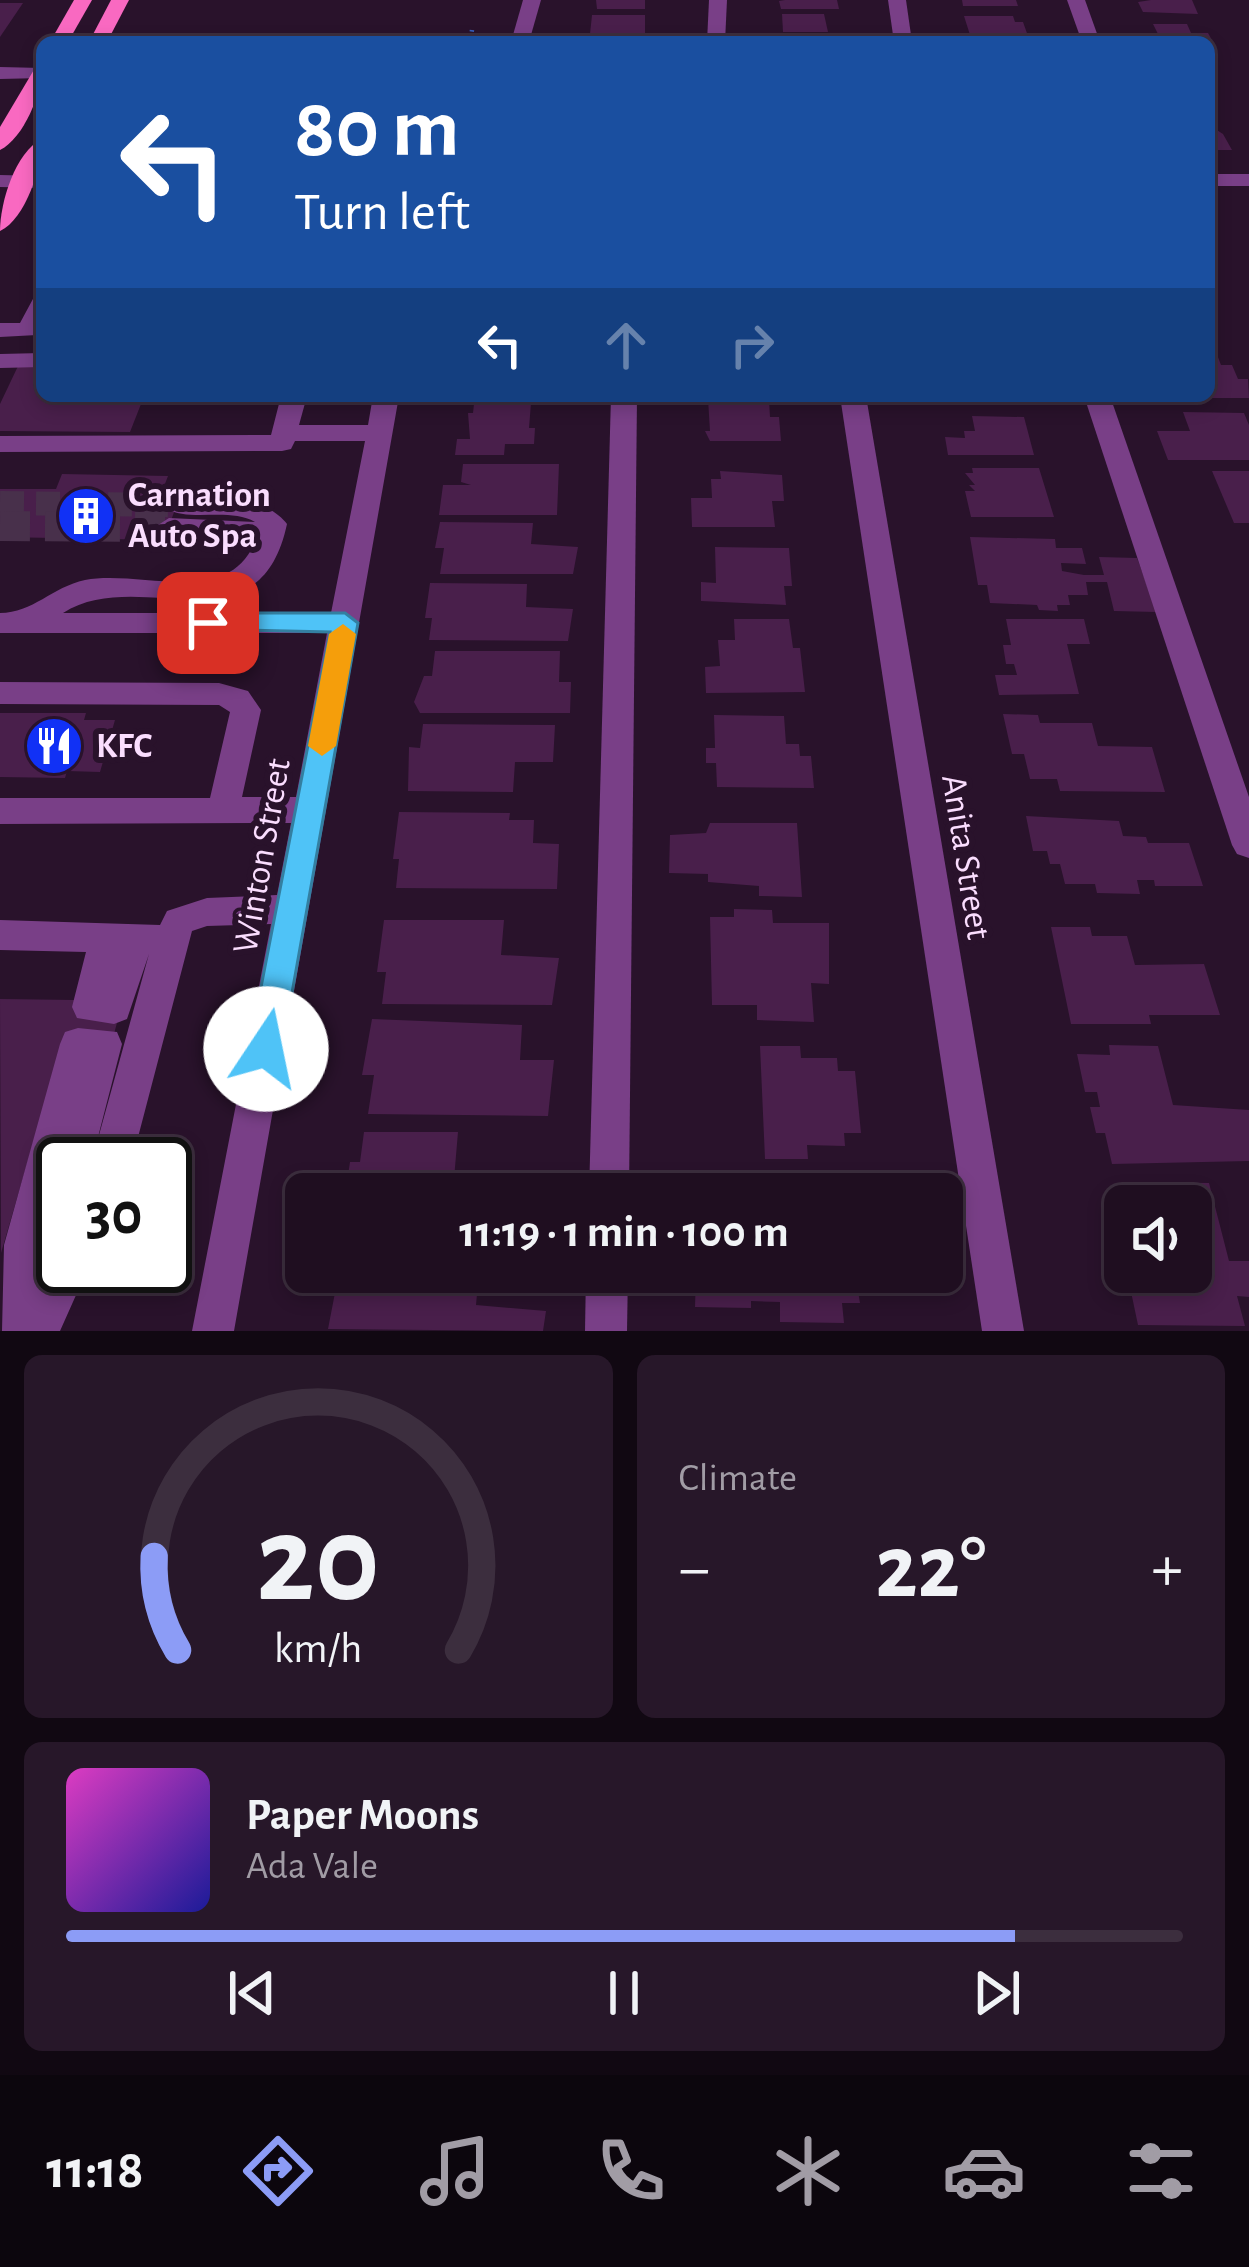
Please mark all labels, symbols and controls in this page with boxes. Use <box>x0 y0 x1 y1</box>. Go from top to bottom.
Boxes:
icon: left <box>96 84 252 240</box>
text: 80 m <box>294 88 460 172</box>
text: Turn left <box>294 186 470 240</box>
icon: left <box>467 312 533 378</box>
icon: ahead <box>593 312 659 378</box>
icon: right <box>719 312 785 378</box>
place label: Carnation Auto Spa <box>128 477 271 554</box>
building icon: Carnation Auto Spa <box>55 485 117 547</box>
pin <box>157 572 259 674</box>
icon: arrive <box>175 590 241 656</box>
restaurant icon: KFC <box>23 715 85 777</box>
place label: KFC <box>96 728 152 764</box>
street label: Winton Street <box>227 755 297 956</box>
street label: Anita Street <box>935 772 997 943</box>
position arrow <box>203 986 329 1112</box>
speed limit sign: 30 <box>36 1137 192 1293</box>
map controls <box>1104 1185 1212 1293</box>
button: sound <box>1104 1185 1212 1293</box>
text: 11:19 · 1 min · 100 m <box>459 1210 789 1255</box>
text: Climate <box>679 1459 797 1498</box>
text: 20 <box>256 1499 380 1624</box>
text: 22° <box>875 1524 986 1614</box>
text: − <box>679 1536 710 1602</box>
text: + <box>1151 1536 1183 1602</box>
text: km/h <box>274 1627 362 1670</box>
text: Paper Moons <box>246 1793 479 1838</box>
text: Ada Vale <box>246 1847 378 1886</box>
icon: previous <box>219 1960 285 2026</box>
icon: pause <box>591 1960 657 2026</box>
icon: next <box>964 1960 1030 2026</box>
icon: directions <box>236 2129 320 2213</box>
icon: music <box>413 2129 497 2213</box>
icon: phone <box>589 2129 673 2213</box>
icon: climate <box>766 2129 850 2213</box>
icon: car <box>942 2129 1026 2213</box>
icon: filters <box>1119 2129 1203 2213</box>
text: 11:18 <box>46 2144 144 2198</box>

